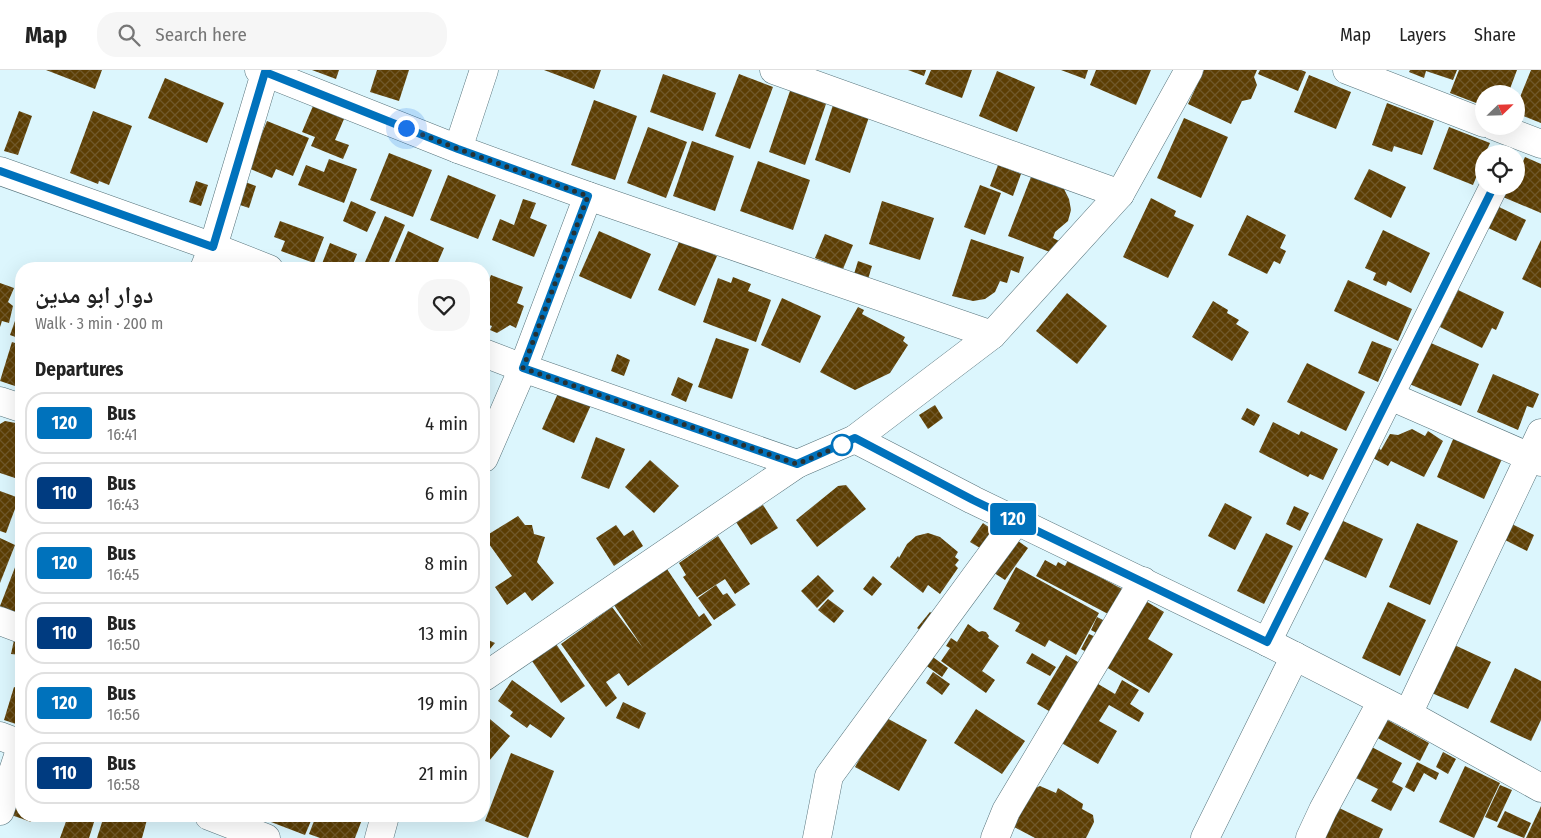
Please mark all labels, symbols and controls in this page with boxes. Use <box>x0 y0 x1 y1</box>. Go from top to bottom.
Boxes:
search box <box>97 12 447 57</box>
text: Map <box>25 21 67 49</box>
icon: search <box>115 21 143 49</box>
text: Search here <box>155 23 247 46</box>
text: Map <box>1340 24 1371 46</box>
text: Layers <box>1399 24 1446 46</box>
text: Share <box>1474 24 1516 46</box>
north arrow <box>1475 85 1525 135</box>
map controls <box>1475 85 1525 195</box>
your location <box>394 116 419 141</box>
button: locate <box>1475 145 1525 195</box>
button: heart <box>418 279 470 331</box>
text: دوار ابو مدين <box>35 281 154 309</box>
text: Walk · 3 min · 200 m <box>35 314 163 333</box>
text: Departures <box>35 358 123 381</box>
text: Bus <box>107 402 136 425</box>
text: 120 <box>52 412 77 434</box>
text: 4 min <box>425 412 468 435</box>
text: 16:41 <box>107 425 138 444</box>
unlabelled marker <box>831 434 853 456</box>
text: Bus <box>107 472 136 495</box>
text: 110 <box>52 482 77 504</box>
text: 6 min <box>425 482 468 505</box>
text: 16:43 <box>107 495 139 514</box>
line badge: 120 <box>984 503 1042 535</box>
text: 120 <box>1000 508 1026 530</box>
text: Bus <box>107 542 136 565</box>
text: 120 <box>52 552 77 574</box>
text: 8 min <box>425 552 468 575</box>
text: 16:45 <box>107 565 139 584</box>
text: Bus <box>107 612 136 635</box>
text: 110 <box>52 622 77 644</box>
text: 13 min <box>418 622 468 645</box>
text: 16:50 <box>107 635 140 654</box>
text: Bus <box>107 682 136 705</box>
text: 120 <box>52 692 77 714</box>
text: 19 min <box>417 692 468 715</box>
text: 16:56 <box>107 705 140 724</box>
text: Bus <box>107 752 136 775</box>
text: 110 <box>52 762 77 784</box>
text: 21 min <box>419 762 468 785</box>
text: 16:58 <box>107 775 140 794</box>

